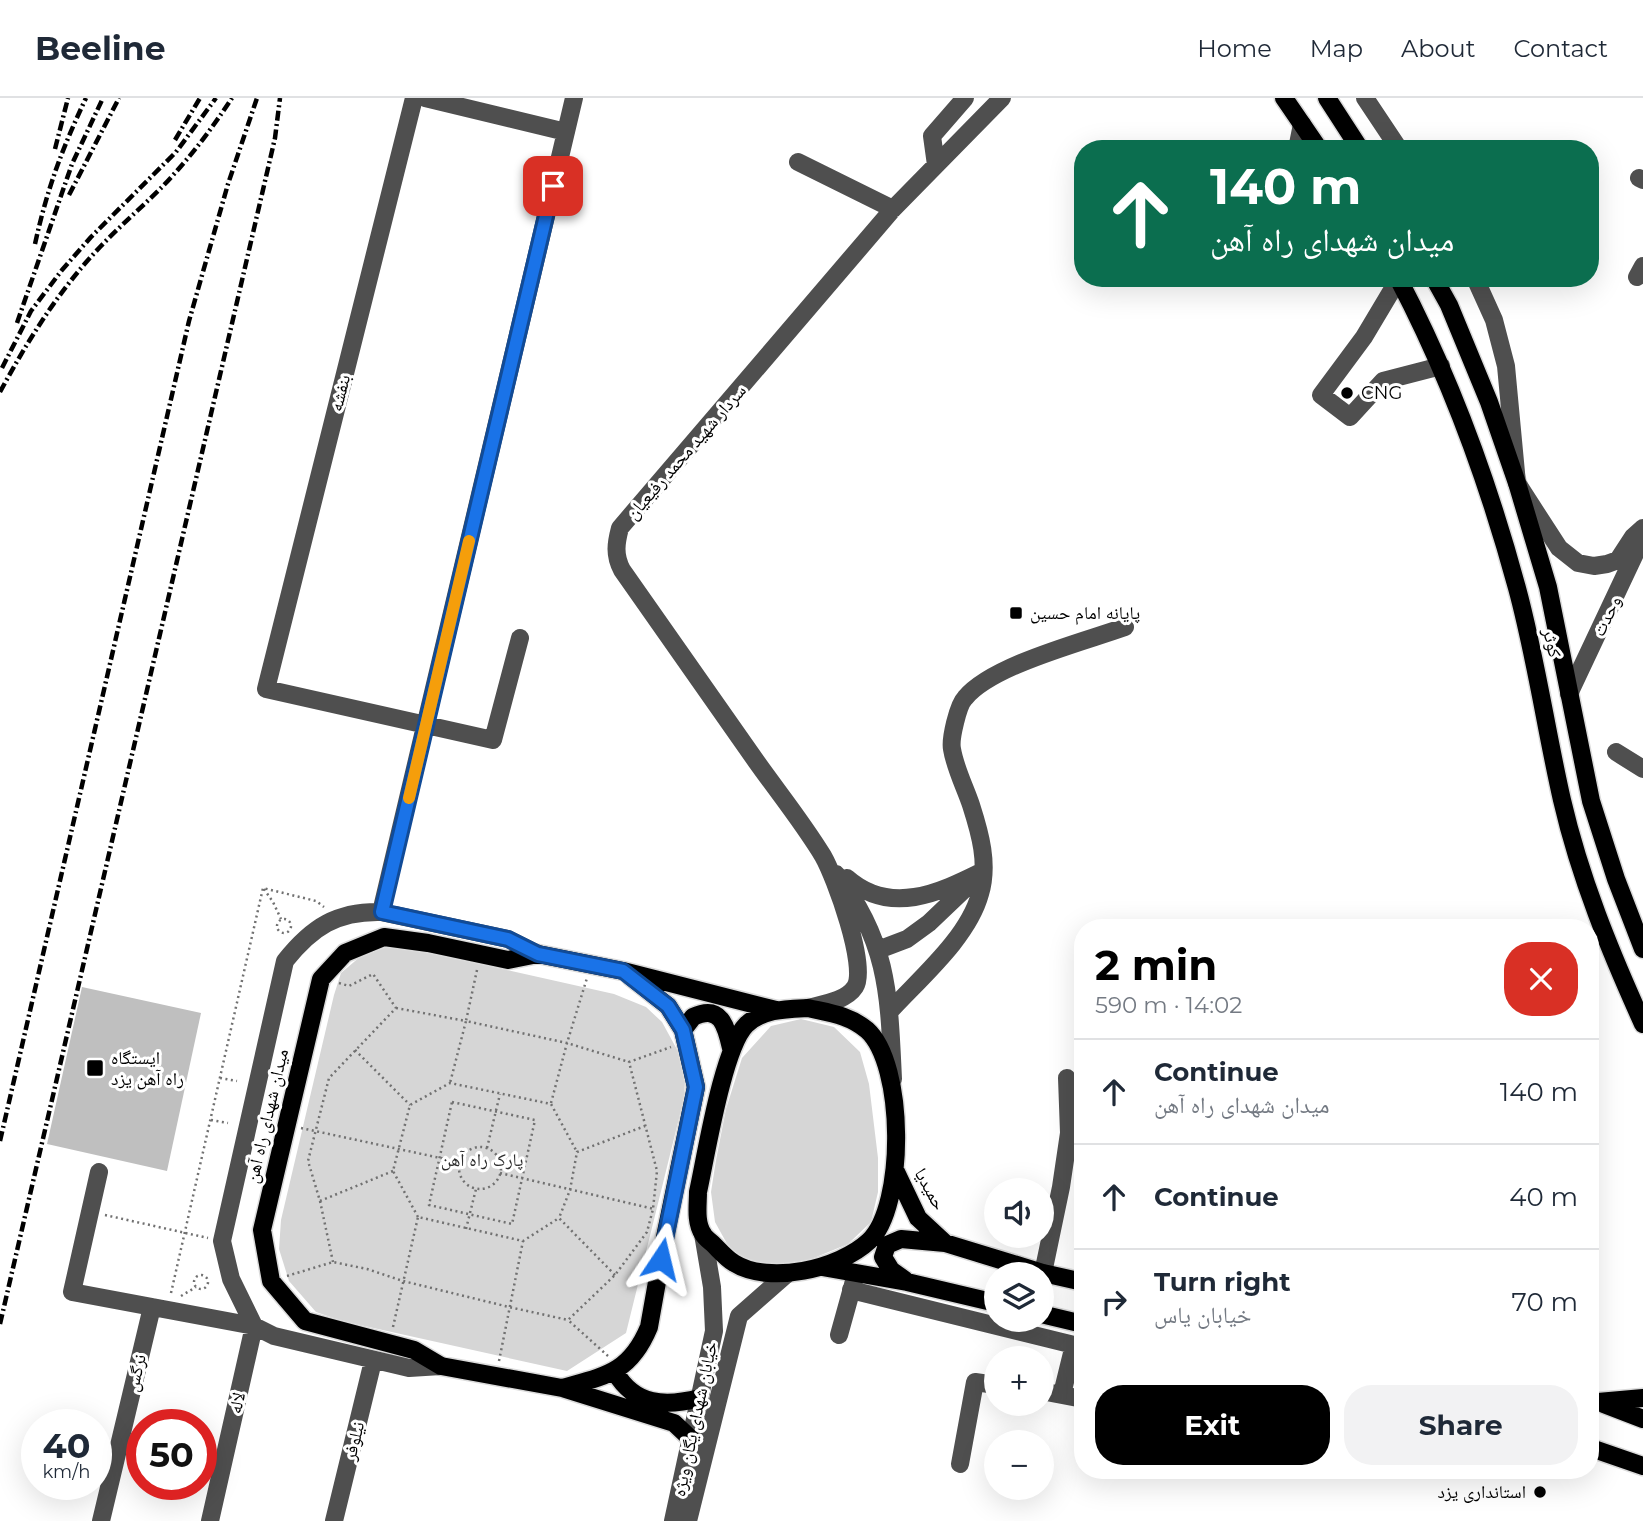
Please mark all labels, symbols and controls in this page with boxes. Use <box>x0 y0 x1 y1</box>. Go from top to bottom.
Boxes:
text: Beeline <box>35 28 166 68</box>
text: Home <box>1197 34 1272 63</box>
text: Map <box>1310 34 1363 63</box>
text: About <box>1401 34 1475 63</box>
text: Contact <box>1513 34 1608 63</box>
pin <box>523 156 583 216</box>
text: 140 m <box>1210 157 1362 216</box>
icon: arrive <box>534 167 572 205</box>
icon: ahead <box>1095 168 1186 259</box>
text: میدان شهدای راه آهن <box>1210 220 1454 259</box>
street label: بنفشه <box>325 372 355 414</box>
street label: سردار شهید محمد رفیعیان <box>621 380 751 524</box>
place label: CNG <box>1361 382 1402 404</box>
marker: CNG <box>1339 385 1355 401</box>
street label: وحدت <box>1588 592 1626 640</box>
place label: پایانه امام حسین <box>1030 602 1140 625</box>
marker: پایانه امام حسین <box>1008 605 1024 621</box>
street label: کوثر <box>1538 625 1566 660</box>
text: 2 min <box>1095 939 1217 991</box>
button: close <box>1504 942 1578 1016</box>
text: 590 m · 14:02 <box>1095 991 1242 1019</box>
place label: ایستگاه راه آهن یزد <box>111 1047 184 1090</box>
street label: میدان شهدای راه آهن <box>241 1047 293 1185</box>
text: Continue <box>1154 1056 1279 1088</box>
marker: ایستگاه راه آهن یزد <box>85 1058 105 1078</box>
icon: ahead <box>1095 1073 1133 1111</box>
text: 140 m <box>1500 1076 1578 1108</box>
text: میدان شهدای راه آهن <box>1154 1091 1330 1119</box>
park label: پارک راه آهن <box>441 1149 523 1171</box>
street label: حمیدیا <box>910 1164 950 1214</box>
map controls <box>984 1178 1054 1500</box>
button: sound <box>984 1178 1054 1248</box>
icon: ahead <box>1095 1178 1133 1216</box>
text: Continue <box>1154 1181 1279 1213</box>
text: 40 m <box>1509 1181 1578 1213</box>
position arrow <box>624 1222 698 1296</box>
button: layers <box>984 1262 1054 1332</box>
text: Turn right <box>1154 1266 1290 1298</box>
icon: right <box>1095 1283 1133 1321</box>
text: 70 m <box>1512 1286 1578 1318</box>
text: خیابان یاس <box>1154 1301 1251 1329</box>
street label: خیابان شهدای یگان ویژه <box>668 1339 722 1499</box>
button: + <box>984 1346 1054 1416</box>
street label: نرگس <box>121 1352 151 1394</box>
button: Exit <box>1095 1385 1330 1465</box>
button: Share <box>1344 1385 1578 1465</box>
street label: لاله <box>224 1390 250 1416</box>
speed limit sign: 50 <box>126 1409 217 1500</box>
street label: نیلوفر <box>338 1419 369 1464</box>
text: 40 <box>43 1424 90 1467</box>
button: − <box>984 1430 1054 1500</box>
text: km/h <box>42 1461 91 1483</box>
place label: استانداری یزد <box>1437 1481 1526 1503</box>
marker: استانداری یزد <box>1532 1484 1548 1500</box>

